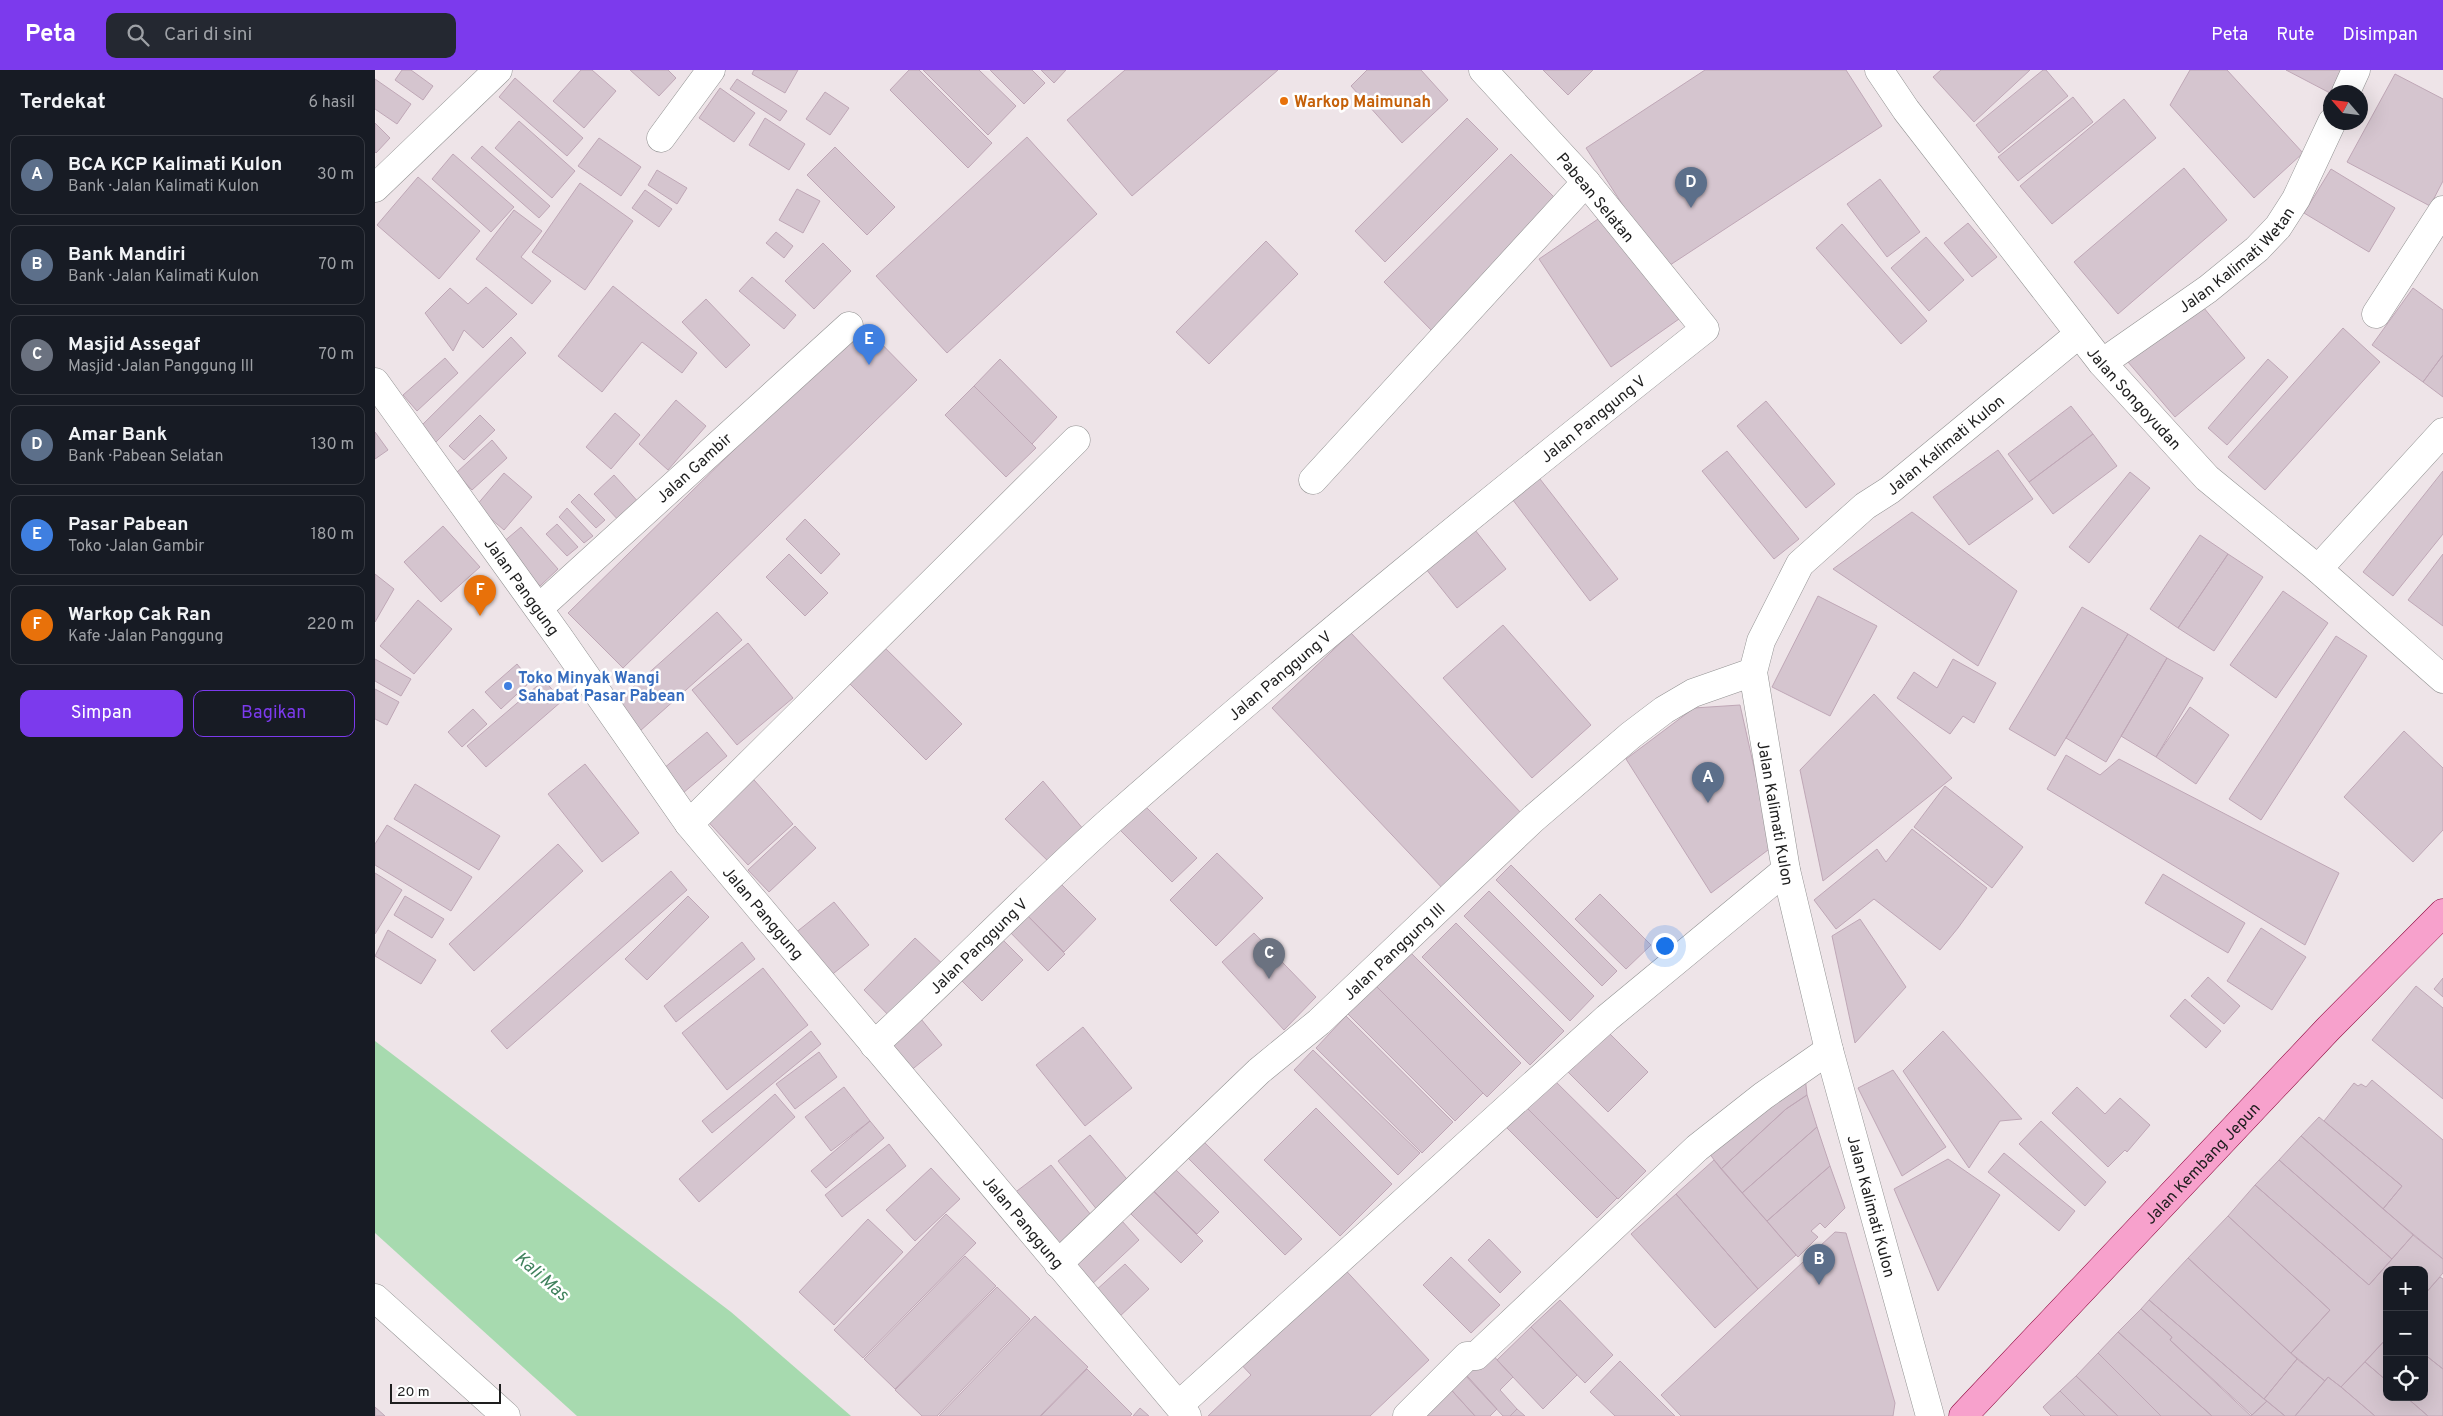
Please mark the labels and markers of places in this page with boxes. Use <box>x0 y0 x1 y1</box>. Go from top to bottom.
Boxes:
place label: Warkop Maimunah <box>1294 93 1431 113</box>
marker: Warkop Maimunah <box>1278 95 1290 107</box>
pin: D <box>1675 167 1707 208</box>
pin: E <box>853 324 885 365</box>
pin: F <box>464 575 496 616</box>
place label: Toko Minyak Wangi Sahabat Pasar Pabean <box>518 669 685 707</box>
marker: Toko Minyak Wangi Sahabat Pasar Pabean <box>502 680 514 692</box>
pin: A <box>1692 762 1724 803</box>
pin: C <box>1253 938 1285 979</box>
pin: B <box>1803 1244 1835 1285</box>

